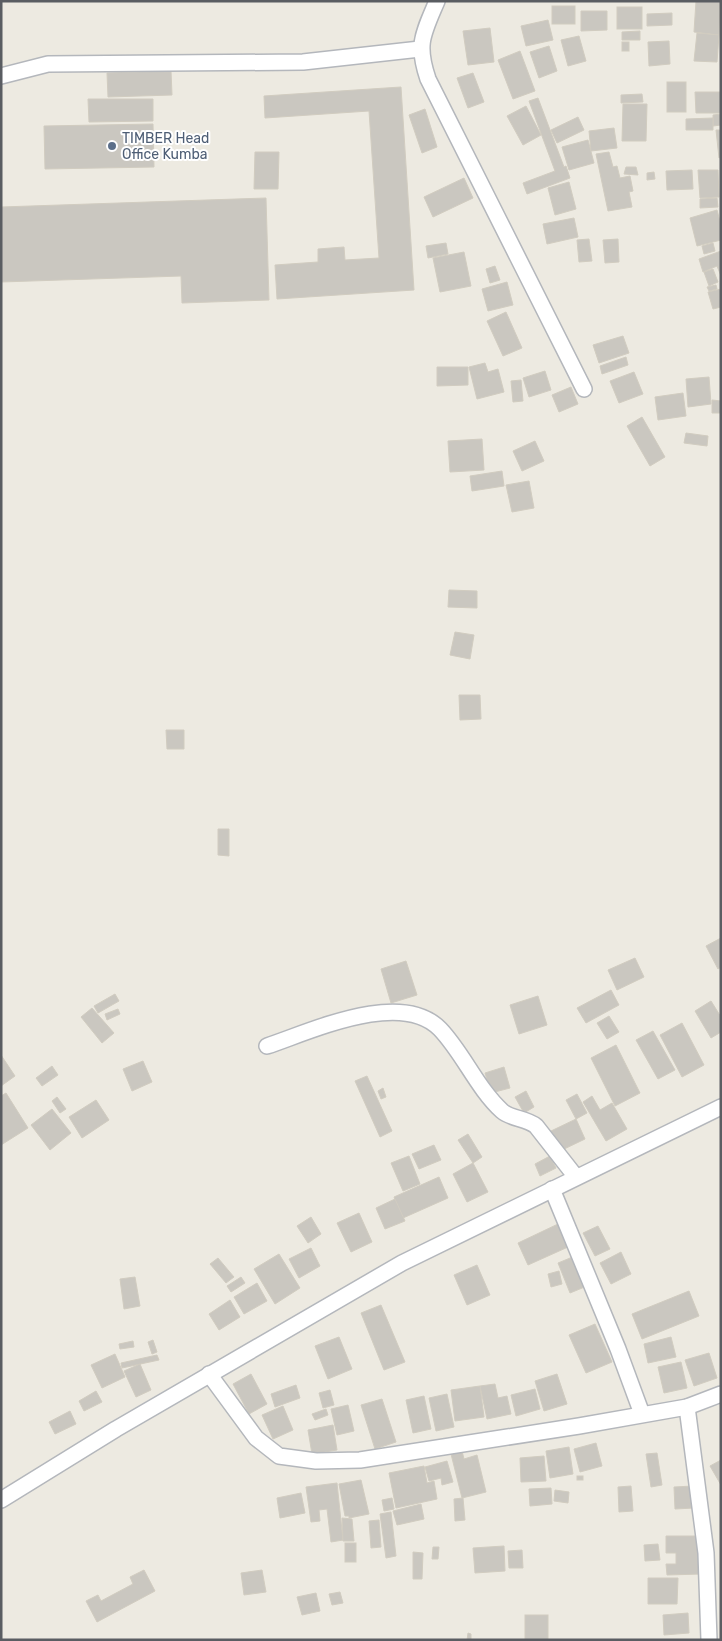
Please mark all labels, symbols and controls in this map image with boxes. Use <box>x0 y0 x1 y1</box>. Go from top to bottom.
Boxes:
place label: TIMBER Head Office Kumba <box>122 130 209 163</box>
marker: TIMBER Head Office Kumba <box>106 140 118 152</box>

